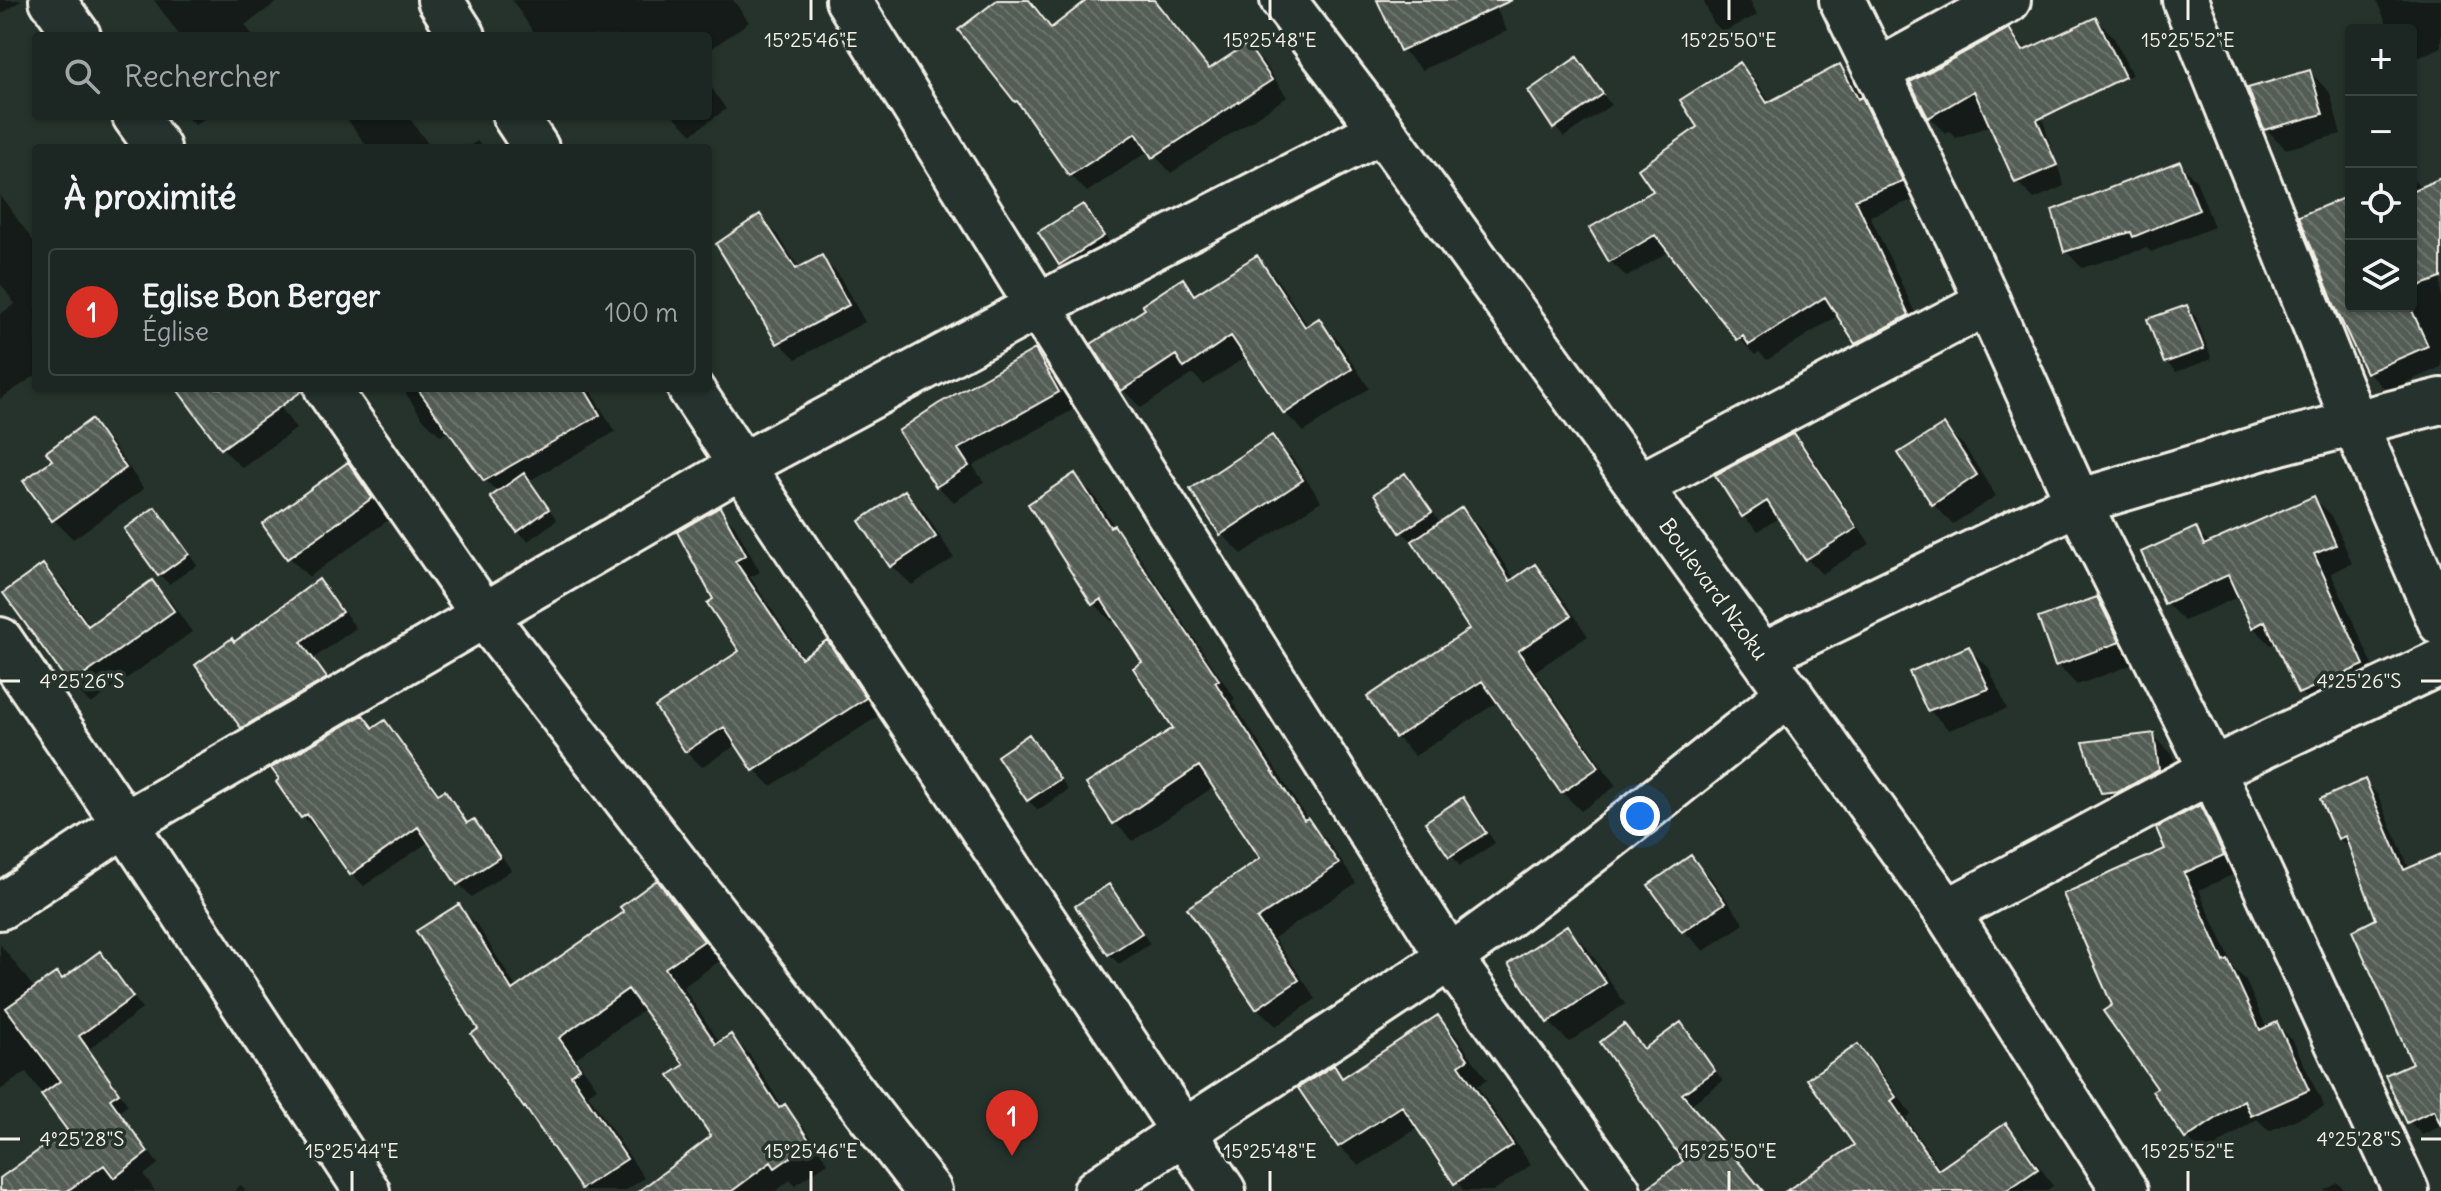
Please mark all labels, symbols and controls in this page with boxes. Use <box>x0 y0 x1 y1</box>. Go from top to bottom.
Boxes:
map controls <box>2345 24 2417 312</box>
button: + <box>2345 24 2417 96</box>
text: 15°25'46"E <box>764 27 858 52</box>
text: 15°25'48"E <box>1223 27 1317 52</box>
text: 15°25'50"E <box>1681 27 1777 52</box>
text: 15°25'52"E <box>2141 27 2235 52</box>
search box <box>32 32 712 120</box>
icon: search <box>60 54 104 98</box>
text: Rechercher <box>124 57 280 95</box>
button: − <box>2345 96 2417 168</box>
button: locate <box>2345 168 2417 240</box>
text: À proximité <box>64 175 237 218</box>
button: layers <box>2345 240 2417 312</box>
text: Eglise Bon Berger <box>142 277 380 315</box>
text: 1 <box>87 296 97 329</box>
text: 100 m <box>604 296 678 329</box>
text: Église <box>142 315 209 348</box>
street label: Boulevard Nzoku <box>1653 513 1775 665</box>
text: 4°25'26"S <box>40 668 124 693</box>
text: 4°25'26"S <box>2317 668 2401 693</box>
your location <box>1620 796 1660 836</box>
pin: 1 <box>986 1090 1038 1156</box>
text: 4°25'28"S <box>40 1126 124 1151</box>
text: 4°25'28"S <box>2317 1126 2401 1151</box>
text: 15°25'44"E <box>305 1138 399 1163</box>
text: 15°25'46"E <box>764 1138 858 1163</box>
text: 15°25'48"E <box>1223 1138 1317 1163</box>
text: 15°25'50"E <box>1681 1138 1777 1163</box>
text: 15°25'52"E <box>2141 1138 2235 1163</box>

